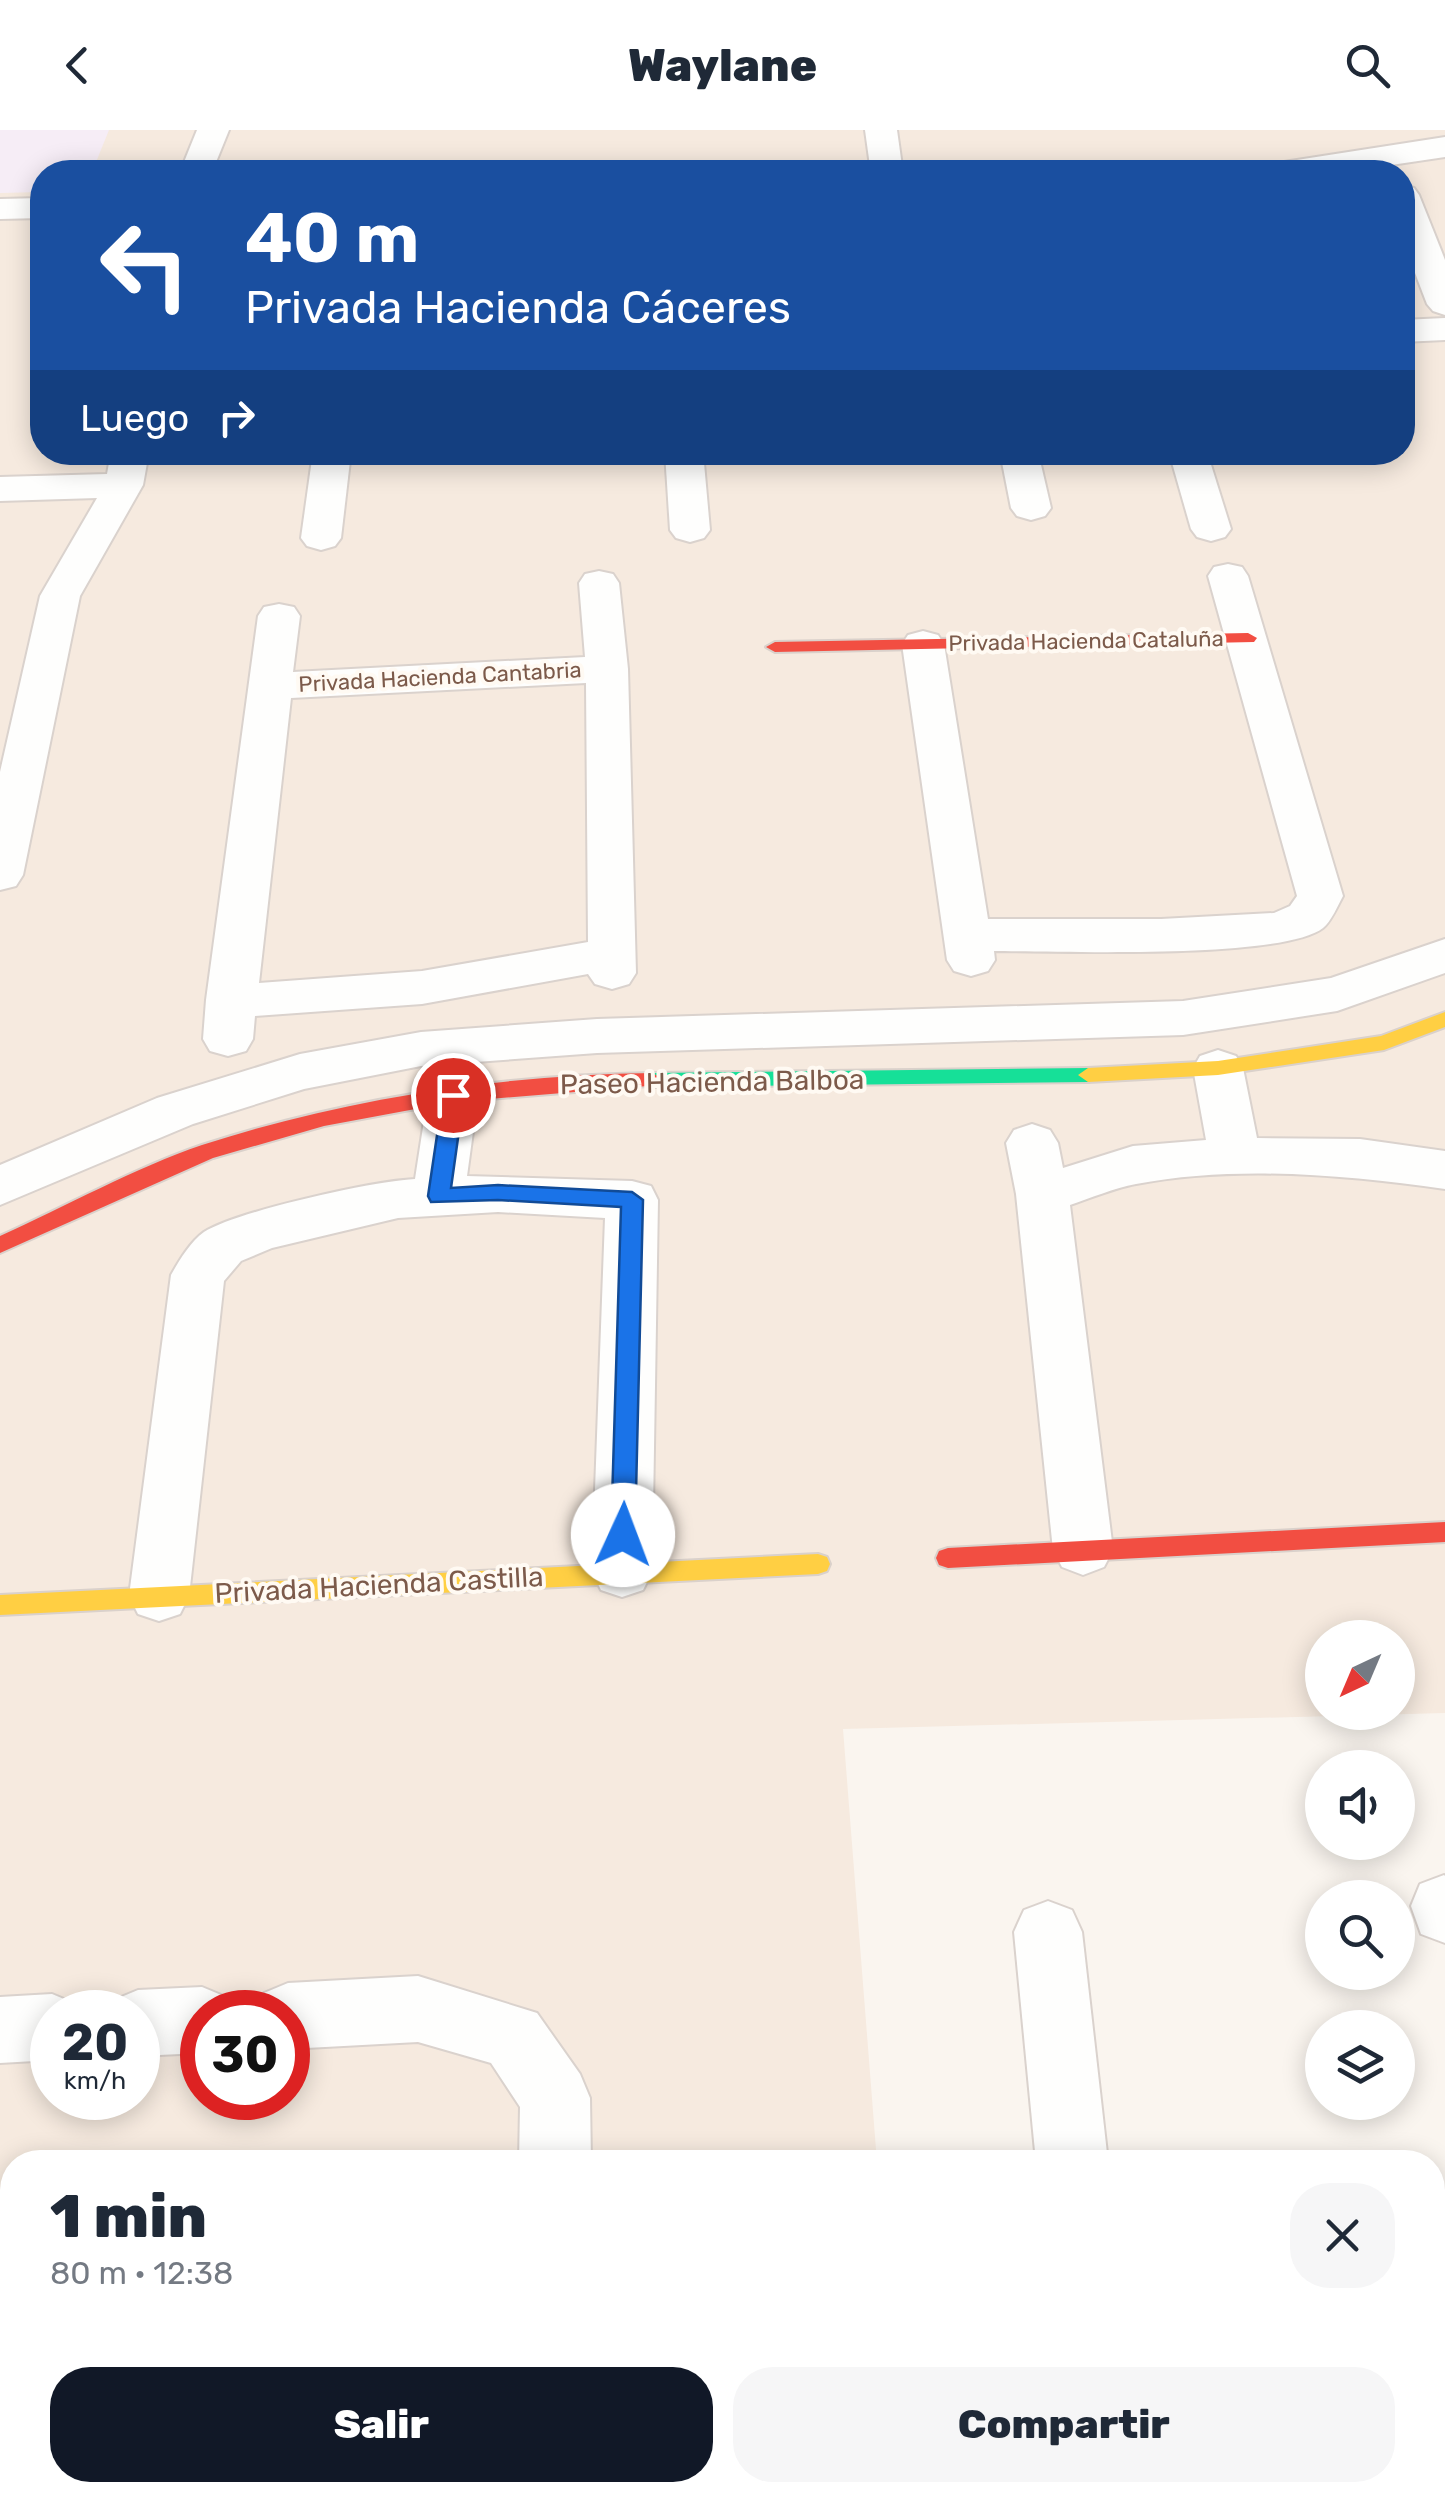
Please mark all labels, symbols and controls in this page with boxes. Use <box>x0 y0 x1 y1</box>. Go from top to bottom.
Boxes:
icon: back <box>50 38 105 93</box>
icon: search <box>1340 38 1395 93</box>
text: Waylane <box>628 39 817 92</box>
text: 40 m <box>245 197 419 280</box>
icon: left <box>80 200 210 330</box>
text: Privada Hacienda Cáceres <box>245 281 791 334</box>
icon: right <box>209 390 264 445</box>
text: Luego <box>80 395 189 441</box>
street label: Privada Hacienda Cataluña <box>948 625 1224 657</box>
street label: Privada Hacienda Cantabria <box>298 656 582 698</box>
pin <box>411 1053 496 1138</box>
street label: Paseo Hacienda Balboa <box>559 1063 865 1101</box>
icon: arrive <box>426 1068 481 1123</box>
position arrow <box>571 1483 675 1587</box>
street label: Privada Hacienda Castilla <box>214 1560 544 1610</box>
north arrow <box>1305 1620 1415 1730</box>
map controls <box>1305 1620 1415 2120</box>
button: sound <box>1305 1750 1415 1860</box>
button: search <box>1305 1880 1415 1990</box>
speed limit sign: 30 <box>180 1990 310 2120</box>
button: layers <box>1305 2010 1415 2120</box>
text: 20 <box>62 2013 128 2073</box>
text: km/h <box>64 2066 126 2095</box>
text: 1 min <box>50 2181 207 2252</box>
button: close <box>1290 2183 1395 2288</box>
text: 80 m · 12:38 <box>50 2254 233 2292</box>
button: Salir <box>50 2367 713 2482</box>
button: Compartir <box>733 2367 1395 2482</box>

